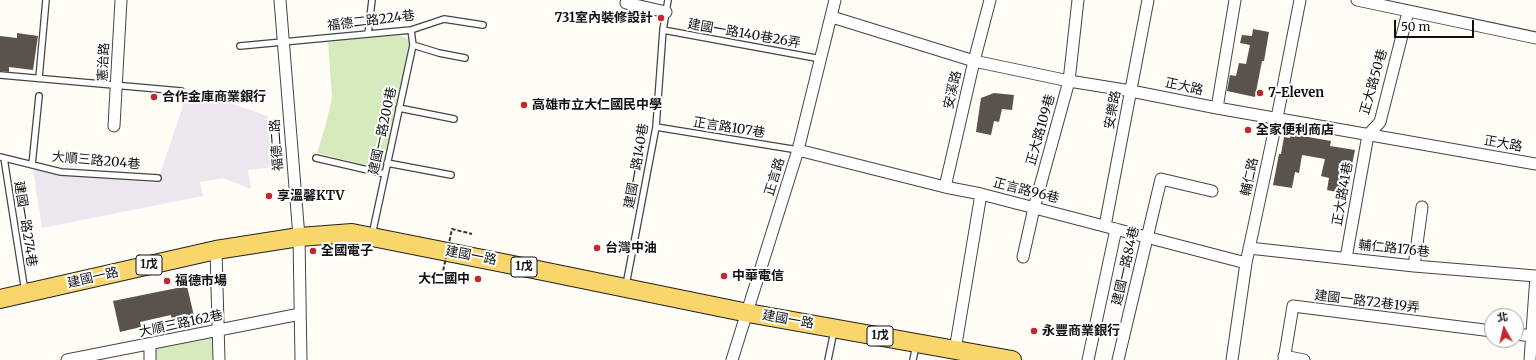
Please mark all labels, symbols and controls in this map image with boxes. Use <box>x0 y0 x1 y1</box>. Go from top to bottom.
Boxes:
street label: 福德二路224巷 <box>326 8 416 34</box>
place label: 731室內裝修設計 <box>554 10 653 26</box>
scale bar <box>1396 12 1476 38</box>
marker: 731室內裝修設計 <box>656 13 666 23</box>
street label: 建國一路140巷26弄 <box>686 16 802 52</box>
text: 50 m <box>1401 19 1430 34</box>
street label: 憲治路 <box>95 42 113 82</box>
street label: 正大路50巷 <box>1357 47 1391 117</box>
street label: 安溪路 <box>941 69 965 111</box>
street label: 正大路 <box>1163 75 1205 99</box>
place label: 7-Eleven <box>1268 85 1324 101</box>
street label: 建國一路200巷 <box>366 86 400 176</box>
marker: 7-Eleven <box>1255 88 1265 98</box>
place label: 合作金庫商業銀行 <box>162 89 266 105</box>
street label: 安樂路 <box>1102 89 1124 131</box>
marker: 合作金庫商業銀行 <box>149 92 159 102</box>
street label: 正大路109巷 <box>1023 93 1059 167</box>
place label: 高雄市立大仁國民中學 <box>532 97 662 113</box>
marker: 高雄市立大仁國民中學 <box>519 100 529 110</box>
street label: 正言路107巷 <box>692 115 766 141</box>
street label: 福德二路 <box>267 119 287 171</box>
street label: 建國一路140巷 <box>622 122 652 210</box>
place label: 全家便利商店 <box>1256 122 1334 138</box>
marker: 全家便利商店 <box>1243 125 1253 135</box>
street label: 正大路 <box>1482 133 1524 155</box>
street label: 大順三路204巷 <box>51 149 141 173</box>
street label: 正言路 <box>762 156 788 198</box>
street label: 輔仁路 <box>1238 156 1262 198</box>
street label: 正大路41巷 <box>1330 161 1356 227</box>
street label: 正言路96巷 <box>991 175 1061 207</box>
street label: 建國一路274巷 <box>11 180 39 268</box>
place label: 享溫馨KTV <box>277 188 344 204</box>
marker: 享溫馨KTV <box>264 191 274 201</box>
street label: 建國一路84巷 <box>1109 225 1143 307</box>
street label: 輔仁路176巷 <box>1358 237 1430 261</box>
place label: 台灣中油 <box>605 240 657 256</box>
place label: 全國電子 <box>321 243 373 259</box>
street label: 建國一路 <box>444 243 498 269</box>
marker: 台灣中油 <box>592 243 602 253</box>
marker: 全國電子 <box>308 246 318 256</box>
road number: 1戊 <box>136 255 162 275</box>
road number: 1戊 <box>511 257 537 277</box>
street label: 建國一路 <box>66 265 120 291</box>
place label: 中華電信 <box>732 268 784 284</box>
place label: 大仁國中 <box>418 271 470 287</box>
marker: 中華電信 <box>719 271 729 281</box>
place label: 福德市場 <box>175 273 227 289</box>
marker: 大仁國中 <box>473 274 483 284</box>
marker: 福德市場 <box>162 276 172 286</box>
street label: 建國一路72巷19弄 <box>1313 288 1421 316</box>
street label: 大順三路162巷 <box>138 307 224 341</box>
street label: 建國一路 <box>761 308 815 332</box>
north arrow <box>1484 308 1524 348</box>
text: 北 <box>1496 309 1509 325</box>
place label: 永豐商業銀行 <box>1042 323 1120 339</box>
road number: 1戊 <box>867 326 893 346</box>
marker: 永豐商業銀行 <box>1029 326 1039 336</box>

